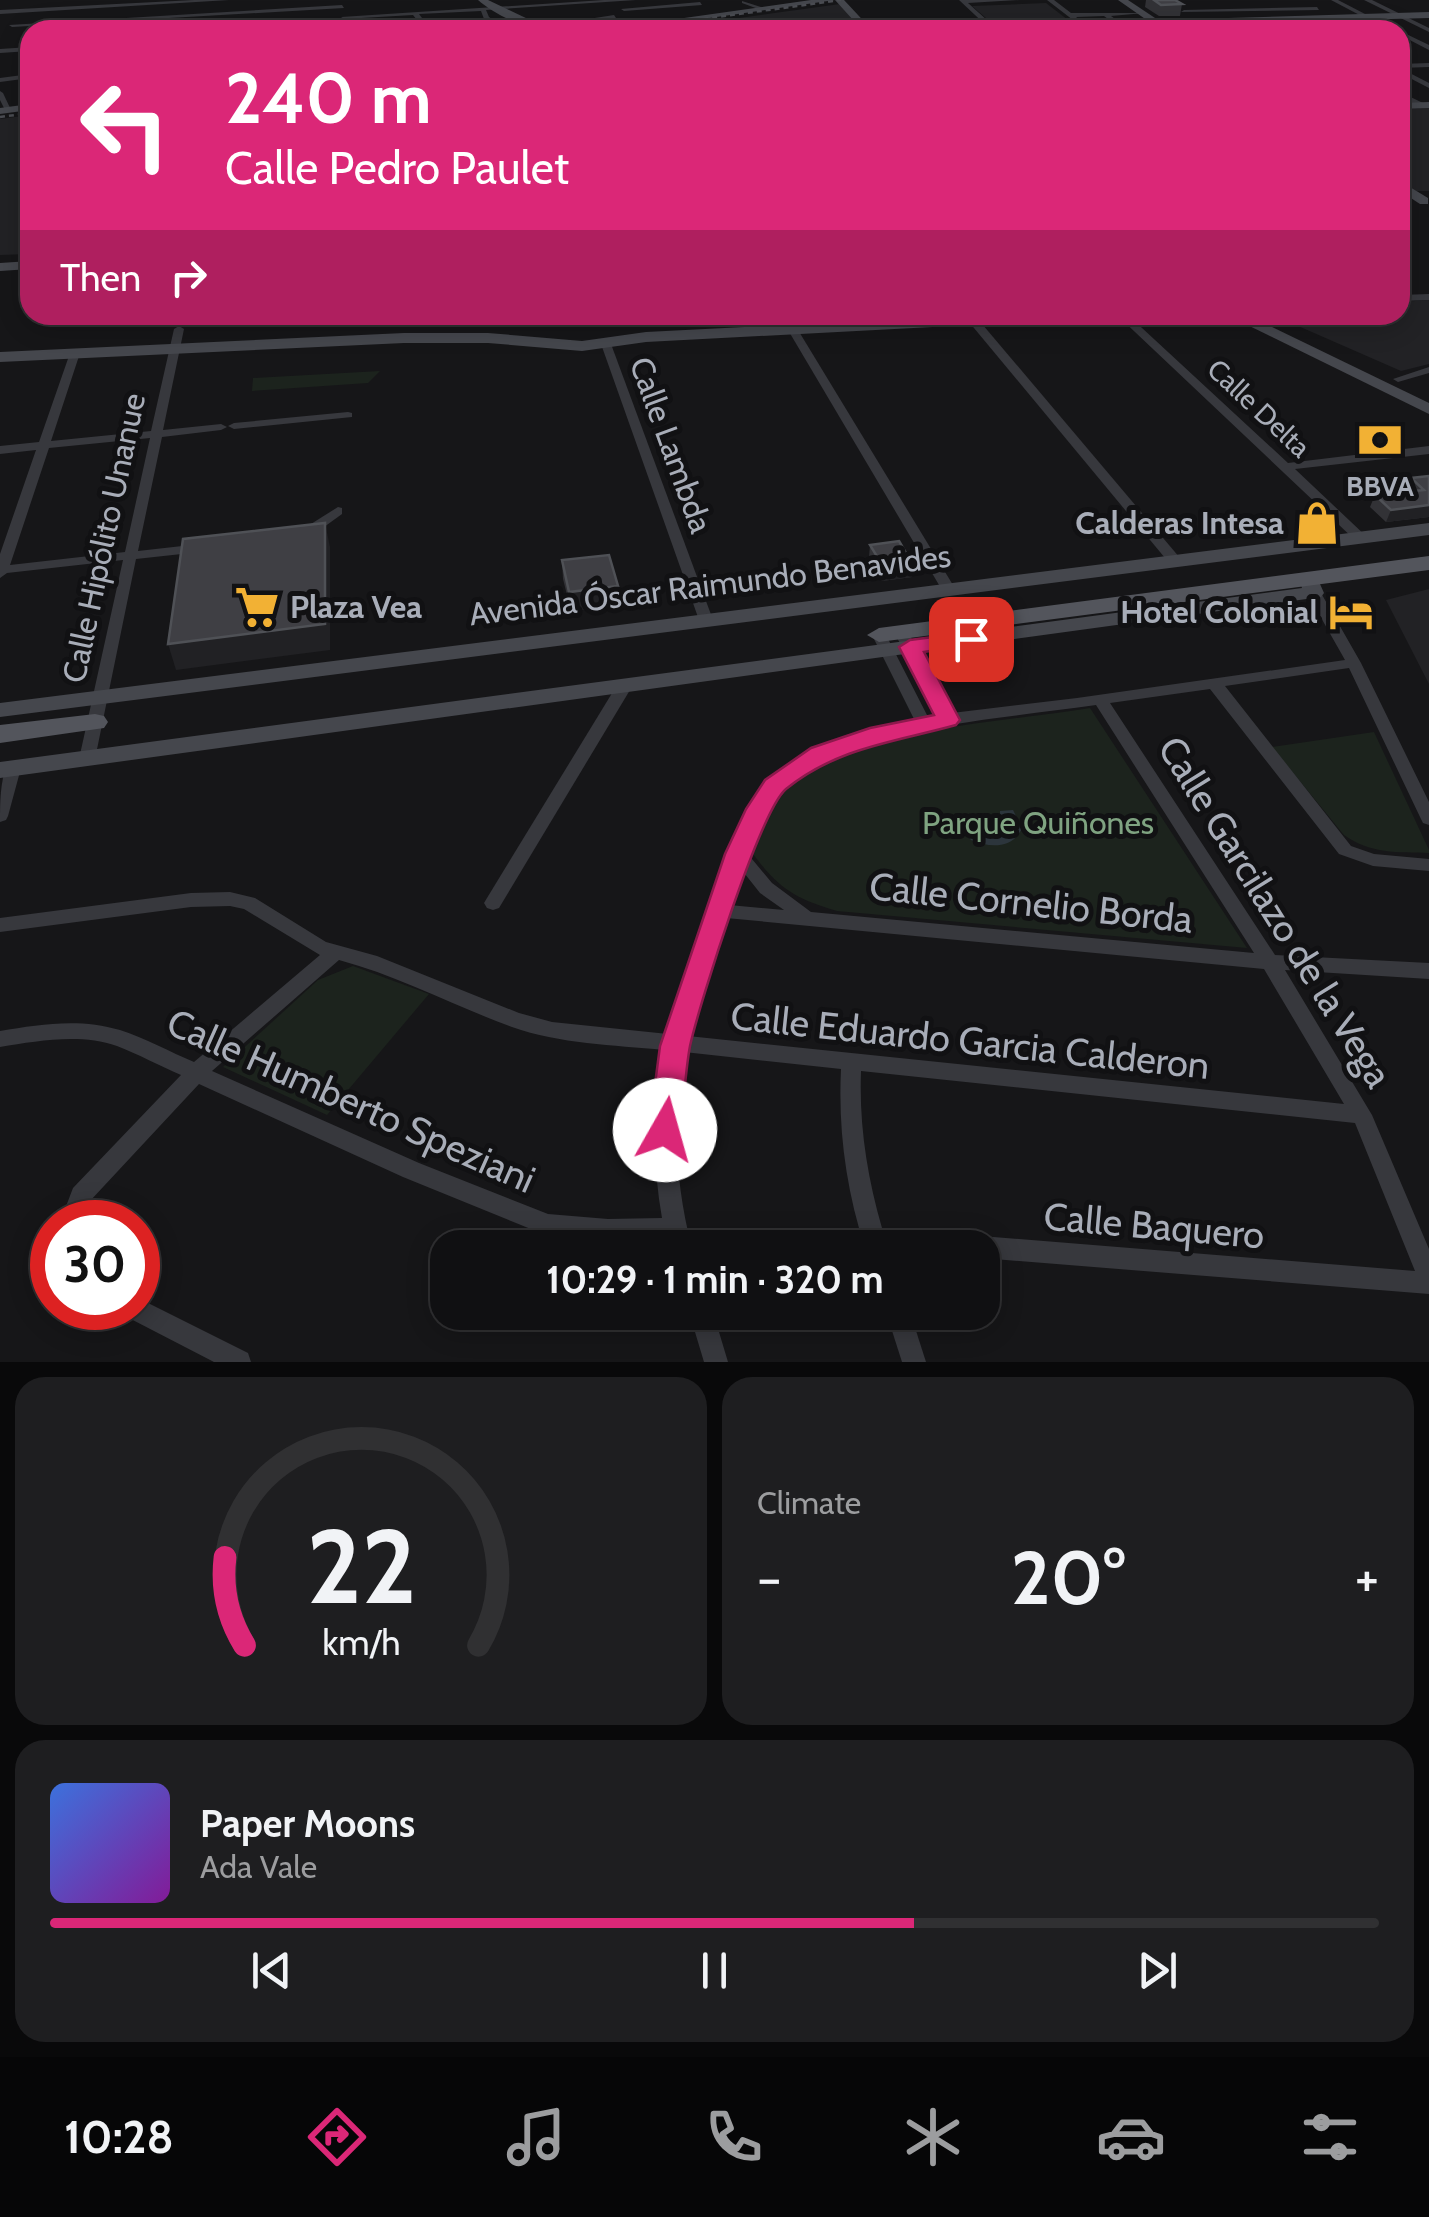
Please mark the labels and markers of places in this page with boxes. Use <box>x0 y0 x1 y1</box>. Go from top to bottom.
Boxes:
bank icon: BBVA <box>1356 416 1404 464</box>
place label: BBVA <box>1346 469 1415 503</box>
shop icon: Calderas Intesa <box>1293 499 1341 547</box>
place label: Calderas Intesa <box>1075 503 1284 542</box>
supermarket icon: Plaza Vea <box>233 583 281 631</box>
place label: Plaza Vea <box>290 587 422 626</box>
hotel icon: Hotel Colonial <box>1327 588 1375 636</box>
place label: Hotel Colonial <box>1120 592 1318 631</box>
pin <box>929 597 1014 682</box>

